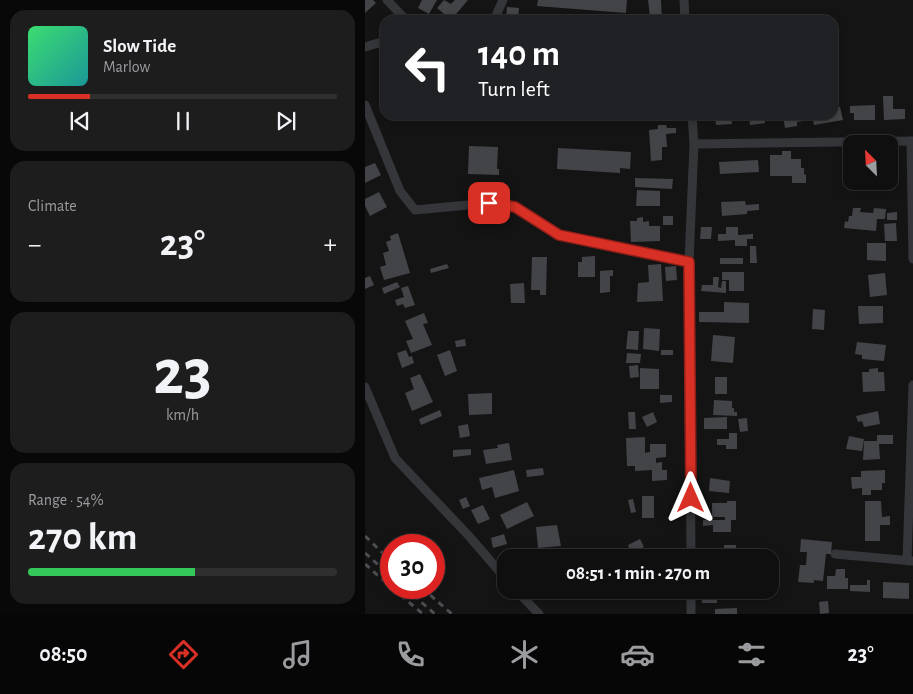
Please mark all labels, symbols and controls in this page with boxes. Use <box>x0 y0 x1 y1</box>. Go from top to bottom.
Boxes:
icon: left <box>395 35 460 100</box>
text: Slow Tide <box>103 37 176 56</box>
text: 140 m <box>478 37 560 72</box>
text: Marlow <box>103 59 150 75</box>
text: Turn left <box>478 78 550 100</box>
icon: previous <box>66 107 94 135</box>
icon: pause <box>169 107 197 135</box>
icon: next <box>272 107 300 135</box>
north arrow <box>843 135 897 190</box>
map controls <box>843 135 898 190</box>
pin <box>468 182 510 224</box>
icon: arrive <box>475 189 503 217</box>
text: Climate <box>28 198 77 214</box>
text: 23° <box>160 225 205 263</box>
text: − <box>28 231 41 259</box>
text: + <box>324 231 337 259</box>
text: 23 <box>153 341 212 406</box>
text: km/h <box>166 407 199 423</box>
position arrow <box>664 471 716 523</box>
text: Range · 54% <box>28 492 104 508</box>
text: 270 km <box>28 519 137 557</box>
speed limit sign: 30 <box>380 534 445 599</box>
text: 08:51 · 1 min · 270 m <box>566 564 710 583</box>
icon: directions <box>166 637 201 672</box>
icon: music <box>280 637 315 672</box>
icon: phone <box>393 637 428 672</box>
icon: climate <box>507 637 542 672</box>
icon: car <box>620 637 655 672</box>
icon: filters <box>734 637 769 672</box>
text: 08:50 <box>39 643 88 665</box>
text: 23° <box>847 643 874 665</box>

